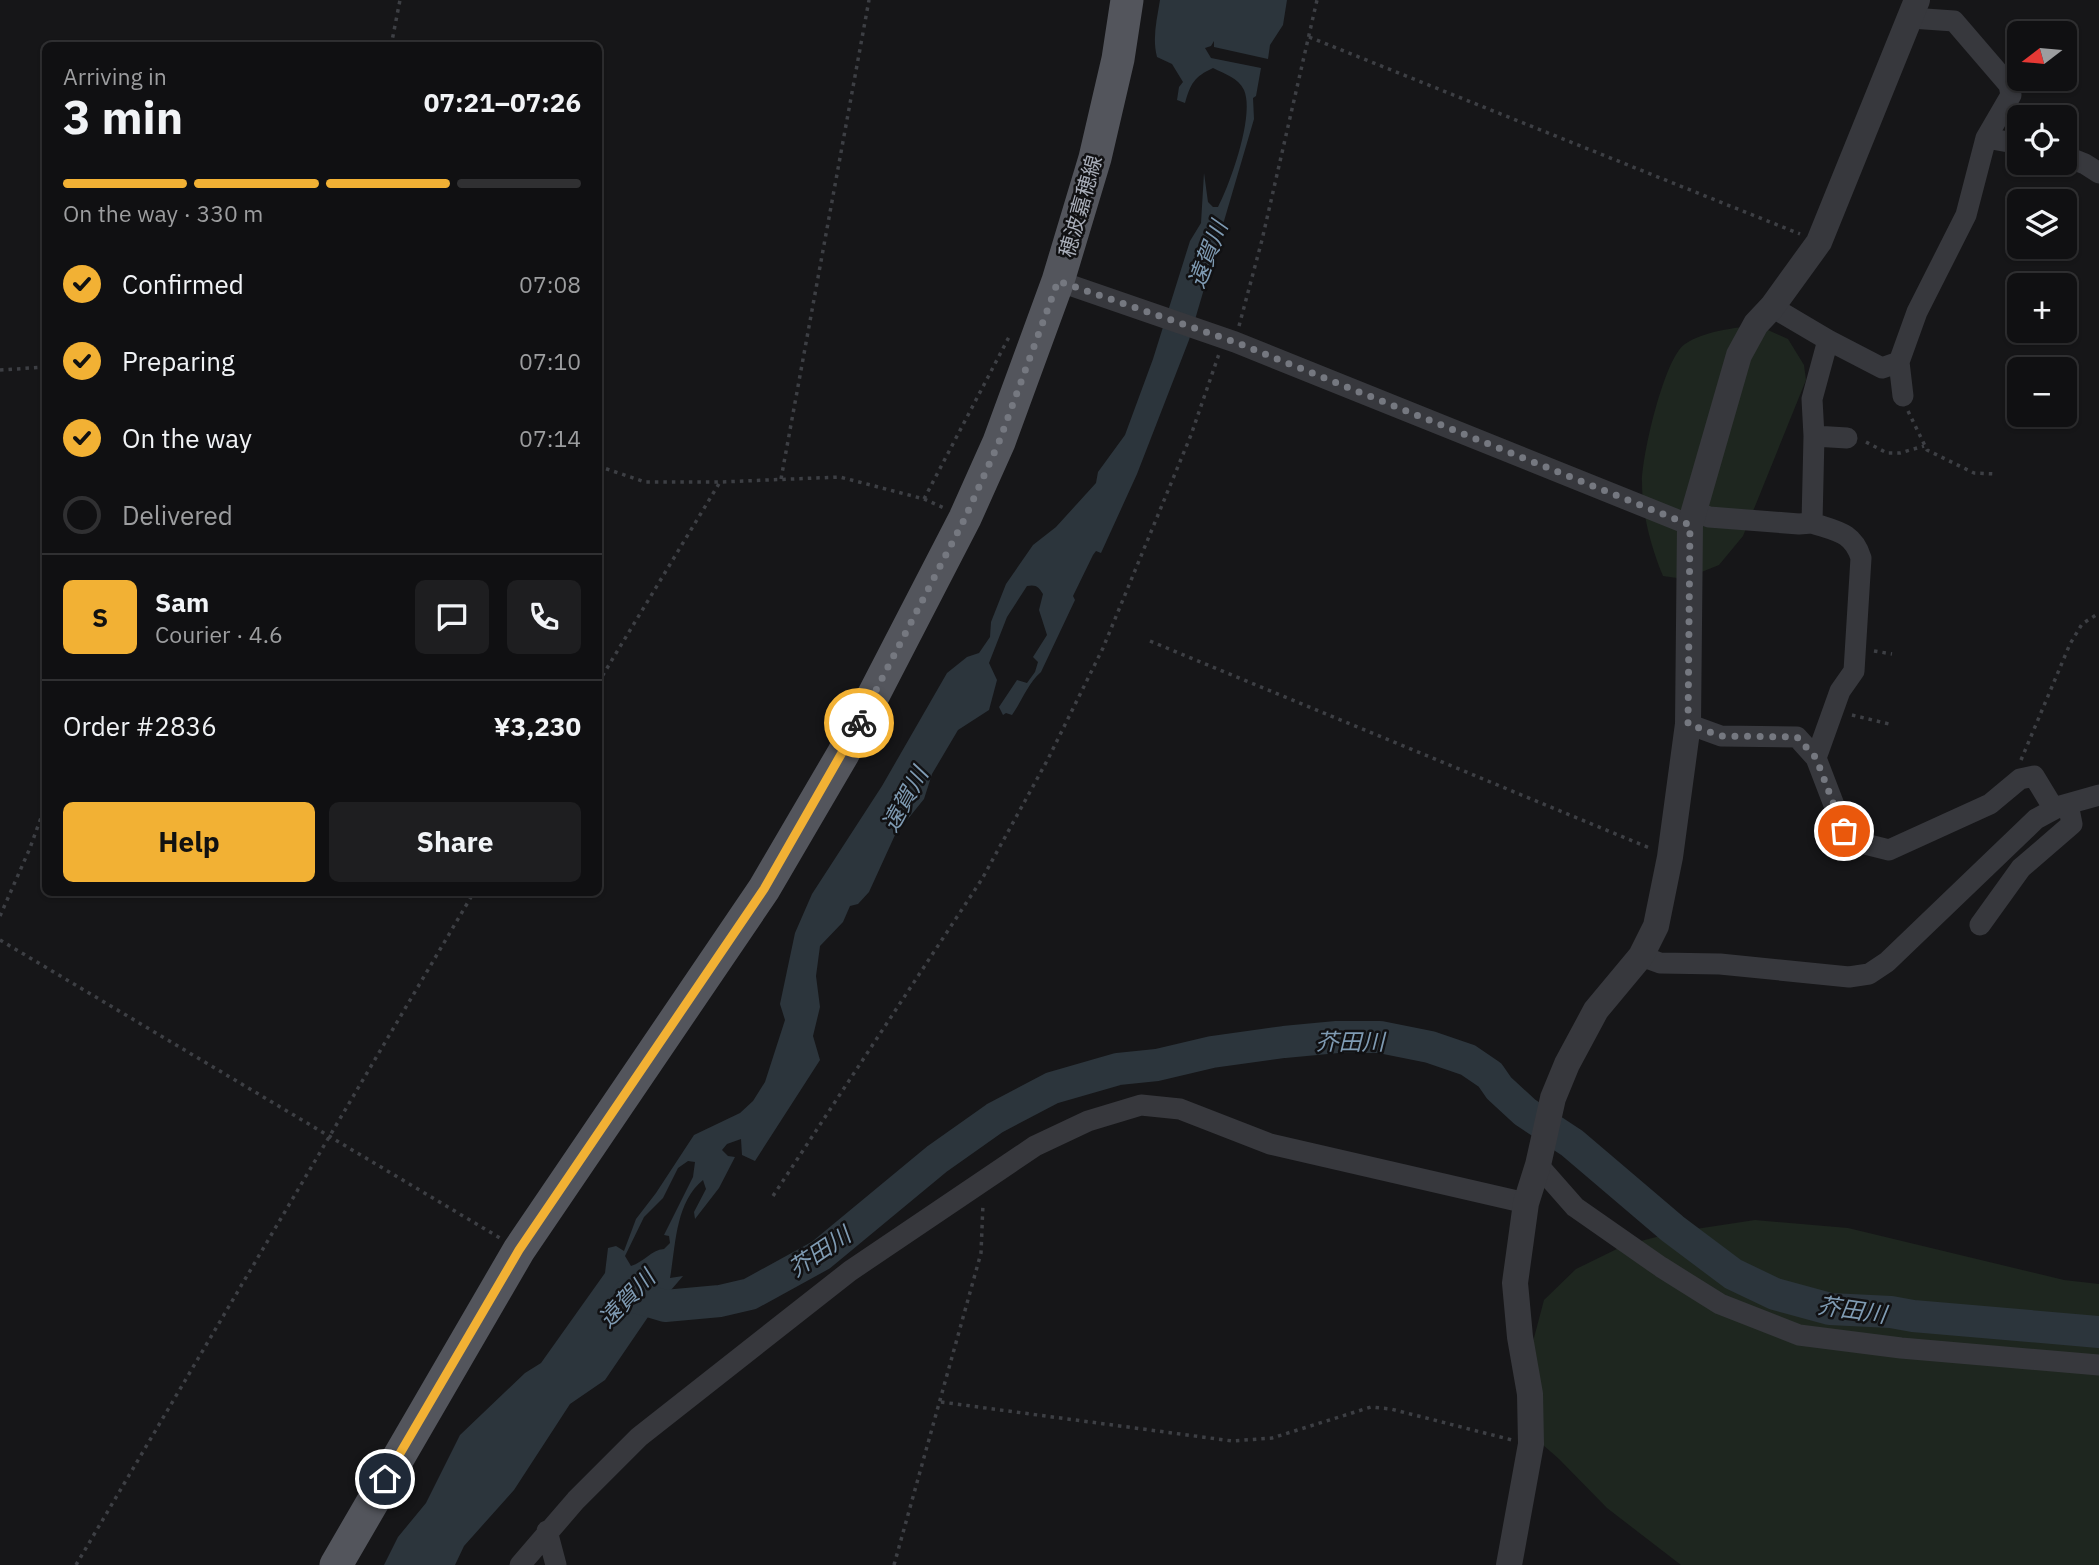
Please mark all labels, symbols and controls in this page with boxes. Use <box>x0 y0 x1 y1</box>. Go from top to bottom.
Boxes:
north arrow <box>2007 21 2077 91</box>
map controls <box>2007 21 2077 427</box>
text: Arriving in <box>63 61 167 91</box>
text: 07:21–07:26 <box>424 85 581 119</box>
text: 3 min <box>63 87 183 147</box>
button: locate <box>2007 105 2077 175</box>
street label: 穂波嘉穂線 <box>1052 152 1108 260</box>
button: layers <box>2007 189 2077 259</box>
text: On the way · 330 m <box>63 198 263 228</box>
water label: 遠賀川 <box>1181 214 1234 292</box>
icon: check <box>63 265 101 303</box>
text: Confirmed <box>122 267 244 301</box>
text: 07:08 <box>519 269 581 299</box>
button: + <box>2007 273 2077 343</box>
icon: check <box>63 342 101 380</box>
text: Preparing <box>122 344 235 378</box>
text: 07:10 <box>519 346 581 376</box>
button: − <box>2007 357 2077 427</box>
icon: check <box>63 419 101 457</box>
text: On the way <box>122 421 252 455</box>
text: 07:14 <box>519 423 581 453</box>
text: Delivered <box>122 498 233 532</box>
button: chat <box>415 580 489 654</box>
button: phone <box>507 580 581 654</box>
text: Sam <box>155 585 209 619</box>
text: S <box>92 600 108 634</box>
text: Courier · 4.6 <box>155 619 283 649</box>
courier <box>824 688 894 758</box>
icon: bike <box>840 704 878 742</box>
text: Order #2836 <box>63 709 217 743</box>
text: ¥3,230 <box>494 709 581 743</box>
water label: 遠賀川 <box>874 759 935 836</box>
pin <box>1814 801 1874 861</box>
button: Help <box>63 802 315 882</box>
button: Share <box>329 802 581 882</box>
icon: bag <box>1825 812 1863 850</box>
water label: 芥田川 <box>1316 1026 1388 1056</box>
water label: 芥田川 <box>782 1218 858 1283</box>
water label: 遠賀川 <box>591 1261 663 1333</box>
water label: 芥田川 <box>1816 1289 1891 1329</box>
pin <box>355 1449 415 1509</box>
icon: home <box>366 1460 404 1498</box>

